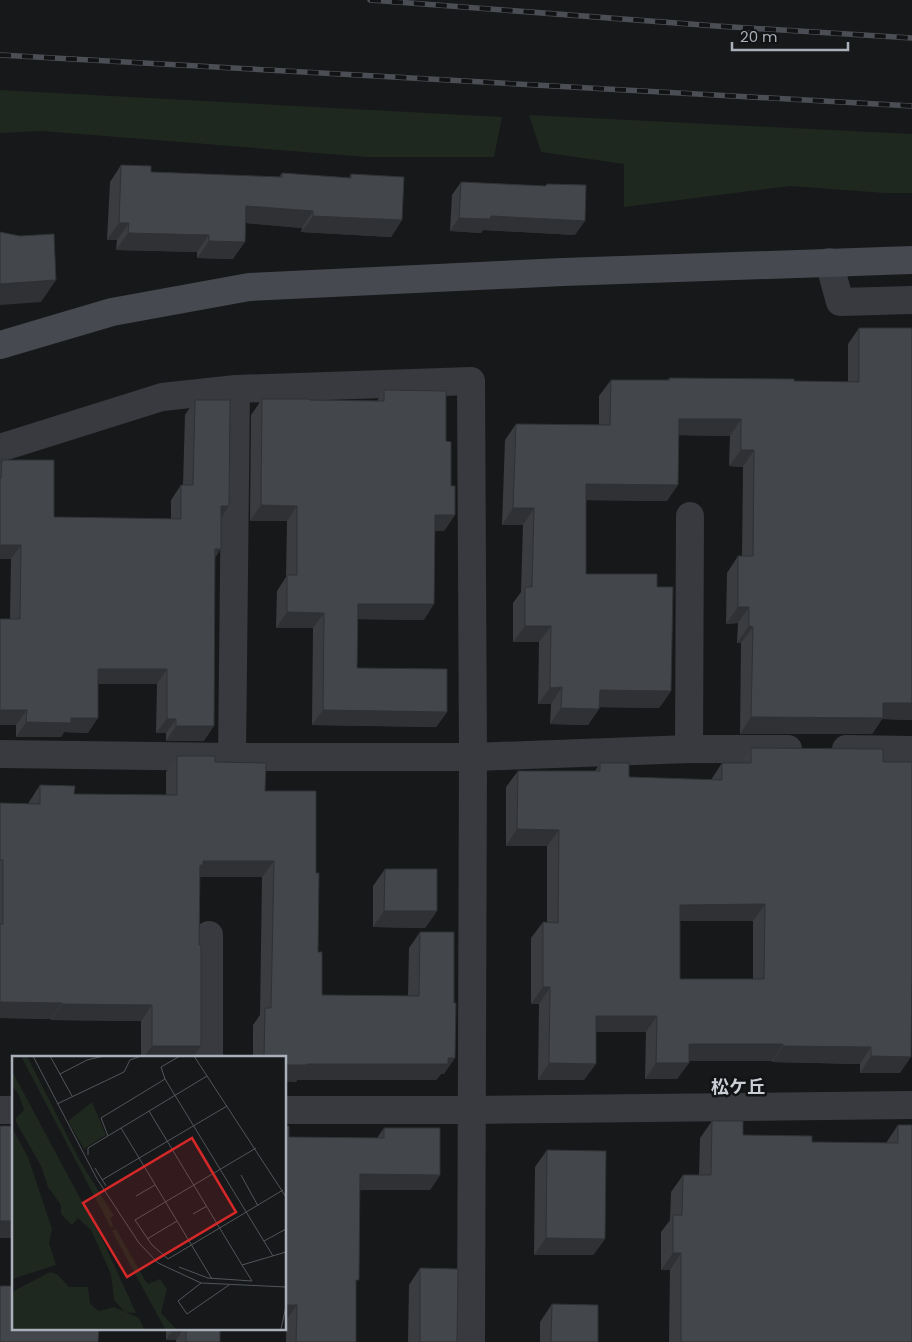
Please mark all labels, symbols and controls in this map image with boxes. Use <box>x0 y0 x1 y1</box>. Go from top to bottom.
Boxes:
scale bar <box>732 20 848 52</box>
text: 20 m <box>740 26 778 47</box>
inset map <box>12 1056 286 1330</box>
district label: 松ケ丘 <box>711 1074 765 1099</box>

